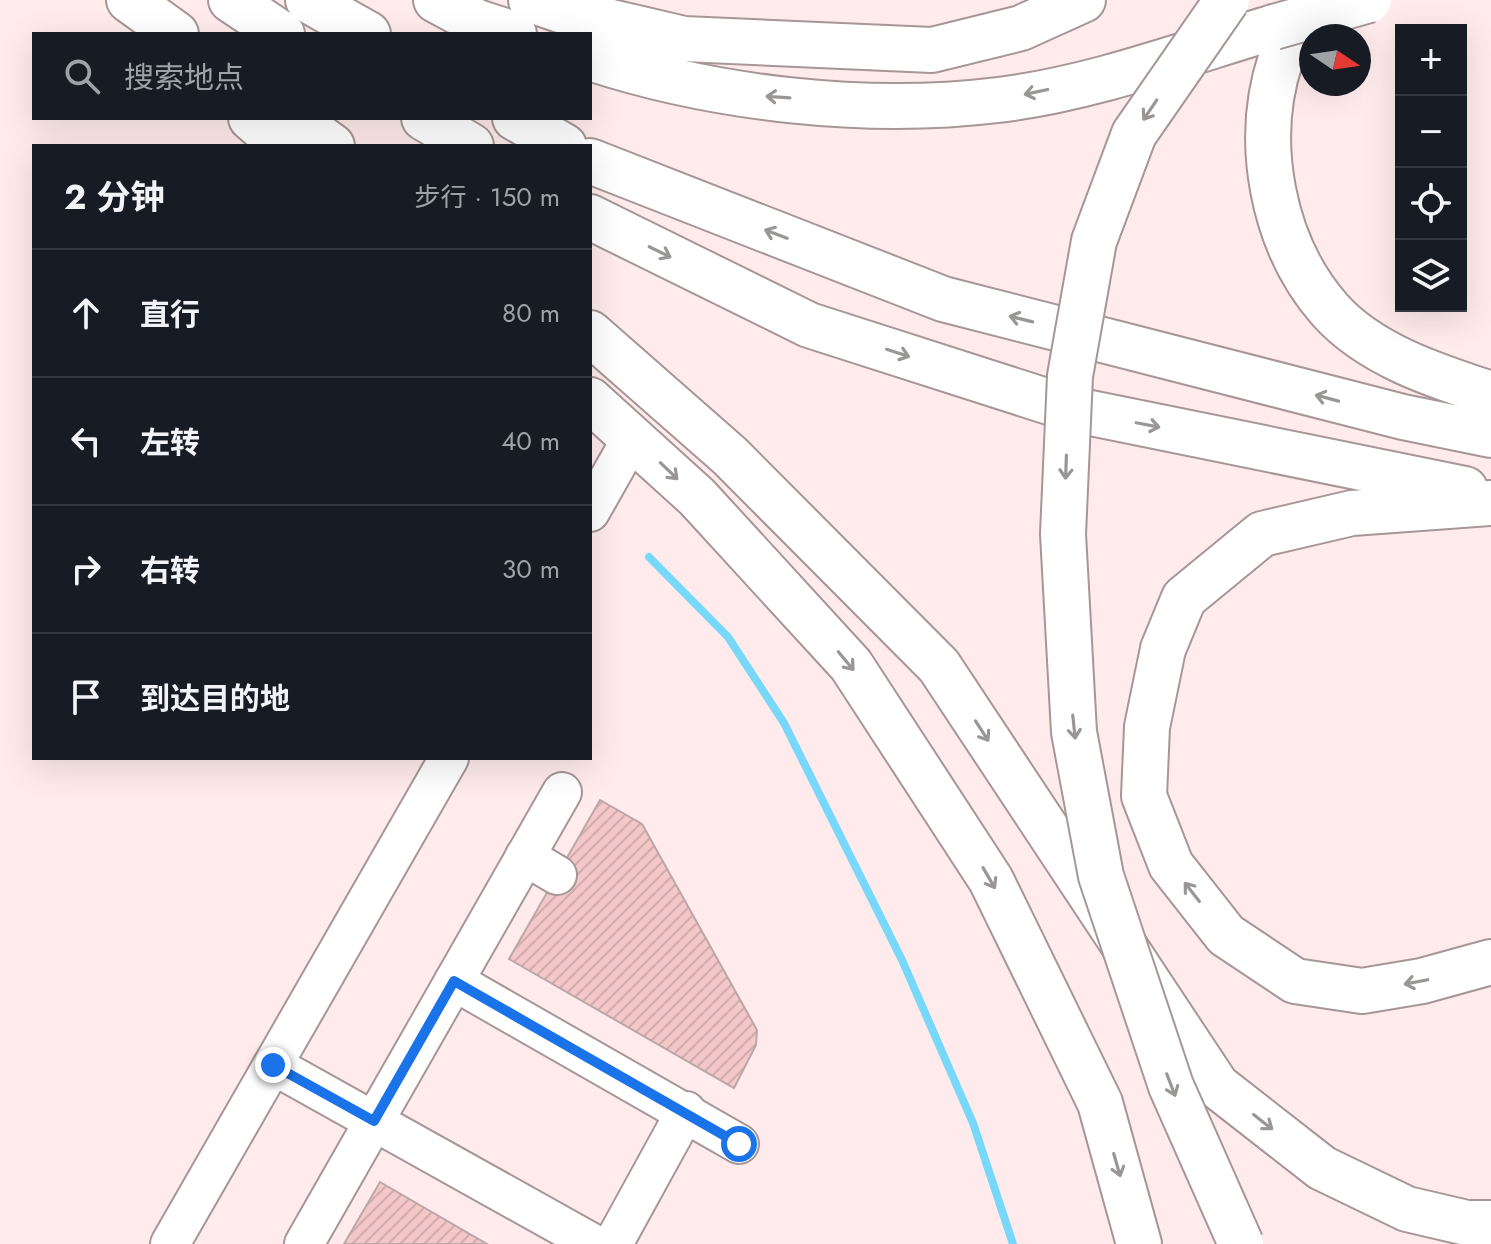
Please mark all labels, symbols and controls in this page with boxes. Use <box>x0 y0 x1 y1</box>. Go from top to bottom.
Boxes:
north arrow <box>1299 24 1371 96</box>
map controls <box>1395 24 1467 312</box>
button: + <box>1395 24 1467 96</box>
search box <box>32 32 592 120</box>
icon: search <box>60 54 104 98</box>
text: 搜索地点 <box>124 56 244 99</box>
one-way arrow <box>1024 85 1050 100</box>
one-way arrow <box>765 89 792 104</box>
button: − <box>1395 96 1467 168</box>
one-way arrow <box>1142 98 1158 120</box>
button: locate <box>1395 168 1467 240</box>
text: 2 分钟 <box>64 173 165 222</box>
text: 步行 · 150 m <box>415 178 560 216</box>
one-way arrow <box>764 226 789 240</box>
button: layers <box>1395 240 1467 312</box>
one-way arrow <box>647 244 671 260</box>
icon: ahead <box>64 291 108 335</box>
text: 直行 <box>140 293 200 336</box>
text: 80 m <box>502 294 560 332</box>
one-way arrow <box>1009 311 1034 326</box>
one-way arrow <box>886 347 911 362</box>
one-way arrow <box>1315 389 1340 404</box>
one-way arrow <box>1135 418 1160 433</box>
icon: left <box>64 419 108 463</box>
text: 左转 <box>140 421 200 464</box>
text: 40 m <box>501 422 560 460</box>
one-way arrow <box>1058 453 1073 480</box>
one-way arrow <box>659 461 679 480</box>
icon: right <box>64 547 108 591</box>
text: 右转 <box>140 549 200 592</box>
text: 30 m <box>502 550 560 588</box>
one-way arrow <box>837 650 855 670</box>
icon: arrive <box>64 675 108 719</box>
text: 到达目的地 <box>140 677 290 720</box>
one-way arrow <box>1067 713 1082 740</box>
one-way arrow <box>974 719 990 742</box>
one-way arrow <box>981 866 997 889</box>
one-way arrow <box>1184 882 1201 903</box>
one-way arrow <box>1404 975 1429 990</box>
route end <box>255 1047 291 1083</box>
one-way arrow <box>1165 1072 1179 1097</box>
one-way arrow <box>1252 1113 1273 1130</box>
route start <box>721 1126 757 1162</box>
one-way arrow <box>1111 1152 1126 1178</box>

